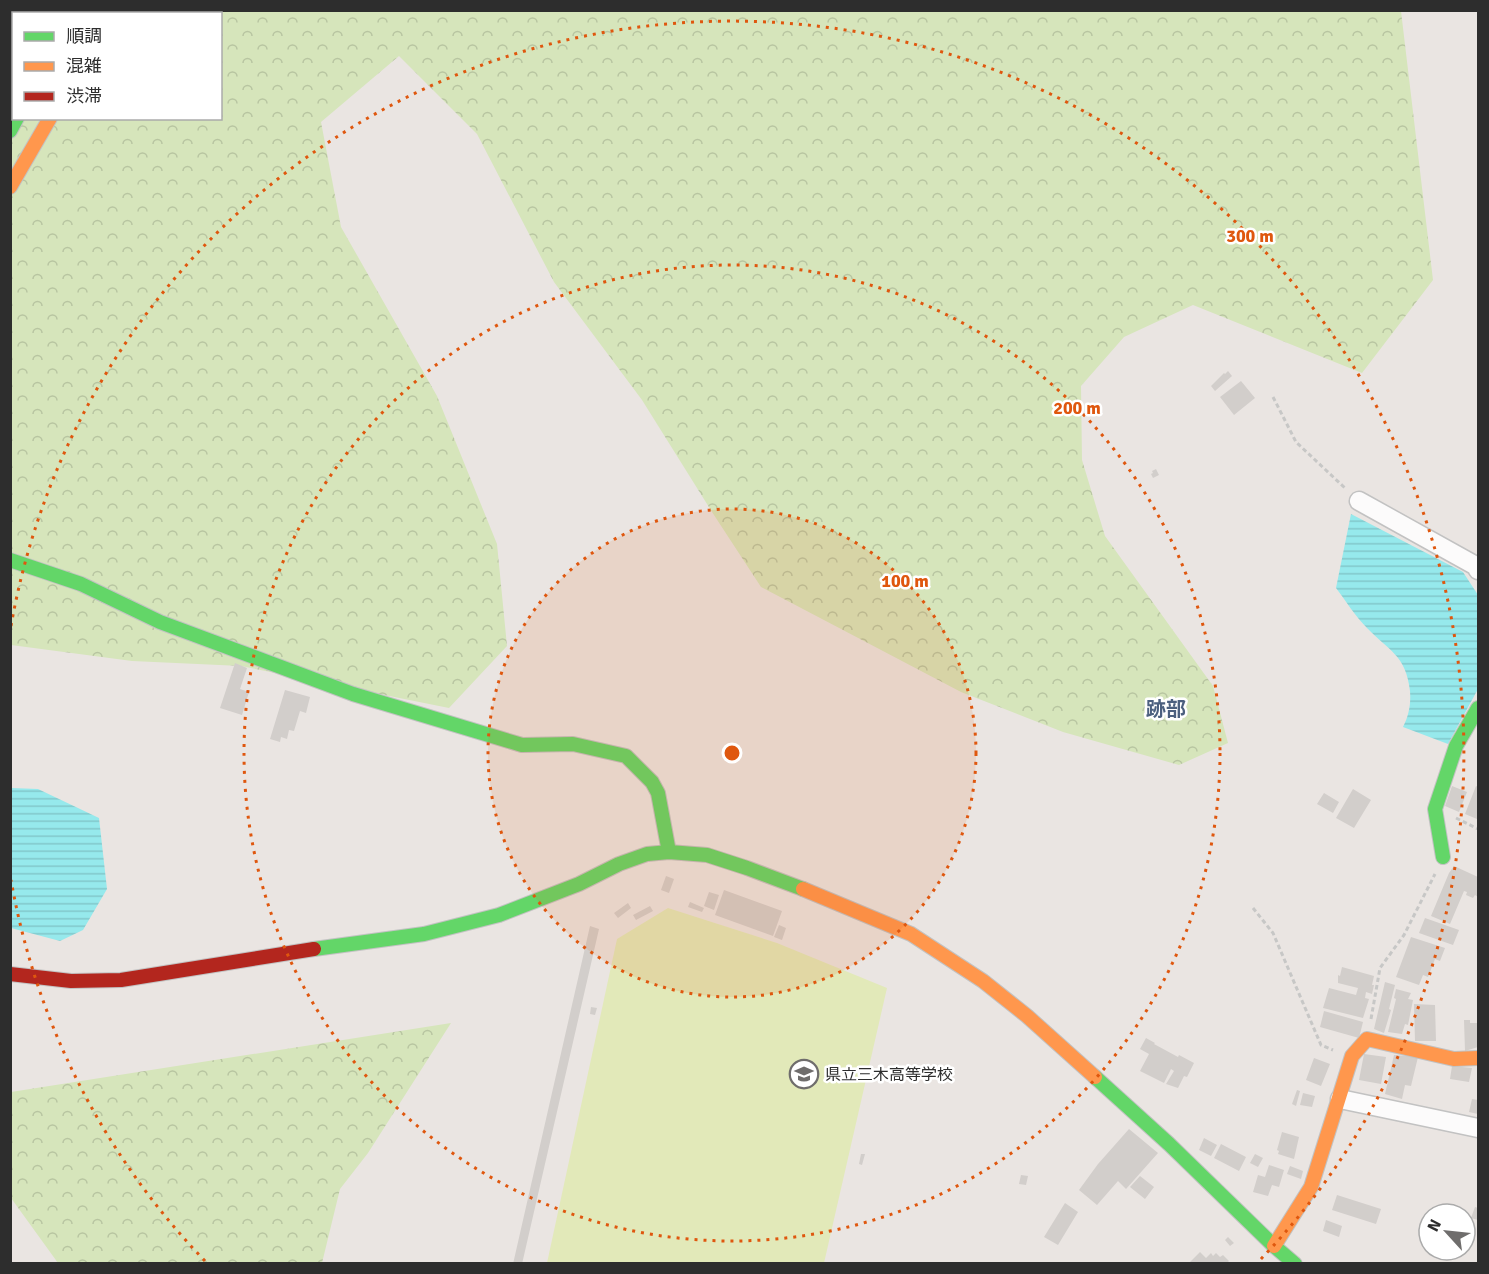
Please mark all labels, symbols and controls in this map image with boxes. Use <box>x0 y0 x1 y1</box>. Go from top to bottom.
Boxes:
legend <box>12 12 222 120</box>
text: 順調 <box>66 25 102 47</box>
text: 混雑 <box>66 55 102 77</box>
text: 渋滞 <box>66 85 102 107</box>
text: 300 m <box>1226 225 1274 247</box>
text: 200 m <box>1053 397 1101 419</box>
text: 100 m <box>881 570 929 592</box>
district label: 跡部 <box>1146 697 1186 722</box>
centre of rings <box>722 743 742 763</box>
school or university icon: 県立三木高等学校 <box>788 1058 820 1090</box>
place label: 県立三木高等学校 <box>825 1065 953 1085</box>
north arrow <box>1417 1202 1477 1262</box>
text: N <box>1423 1216 1446 1235</box>

